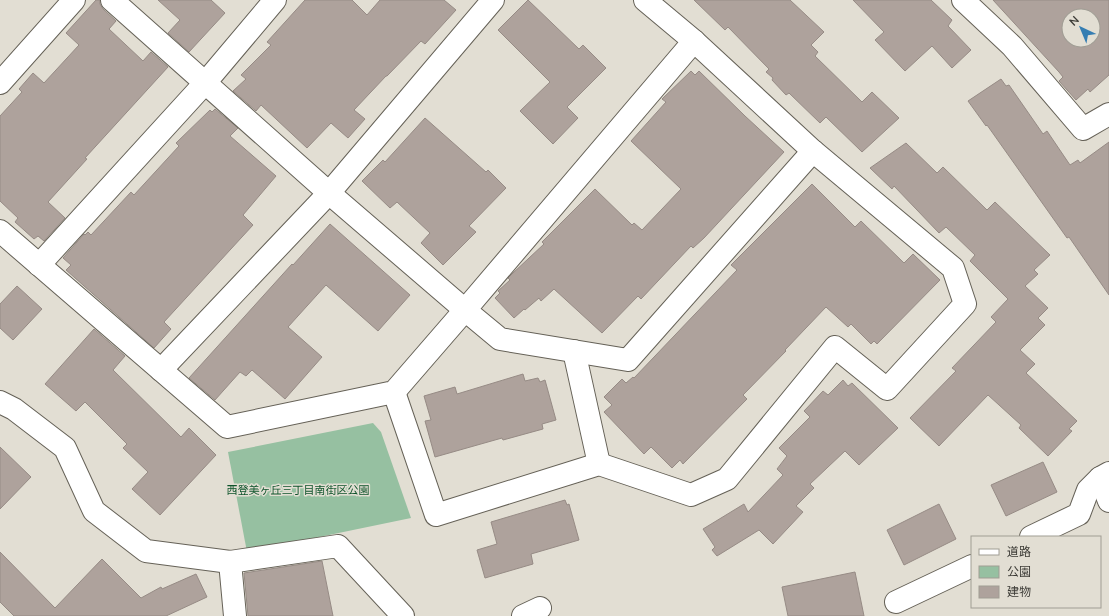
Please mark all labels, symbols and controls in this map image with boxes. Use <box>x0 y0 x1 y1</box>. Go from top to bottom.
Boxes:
north arrow <box>1061 8 1101 48</box>
text: N <box>1066 13 1082 29</box>
park label: 西登美ヶ丘三丁目南街区公園 <box>227 483 370 497</box>
legend <box>971 536 1101 608</box>
text: 道路 <box>1007 544 1031 559</box>
text: 公園 <box>1007 564 1031 579</box>
text: 建物 <box>1007 584 1031 599</box>

